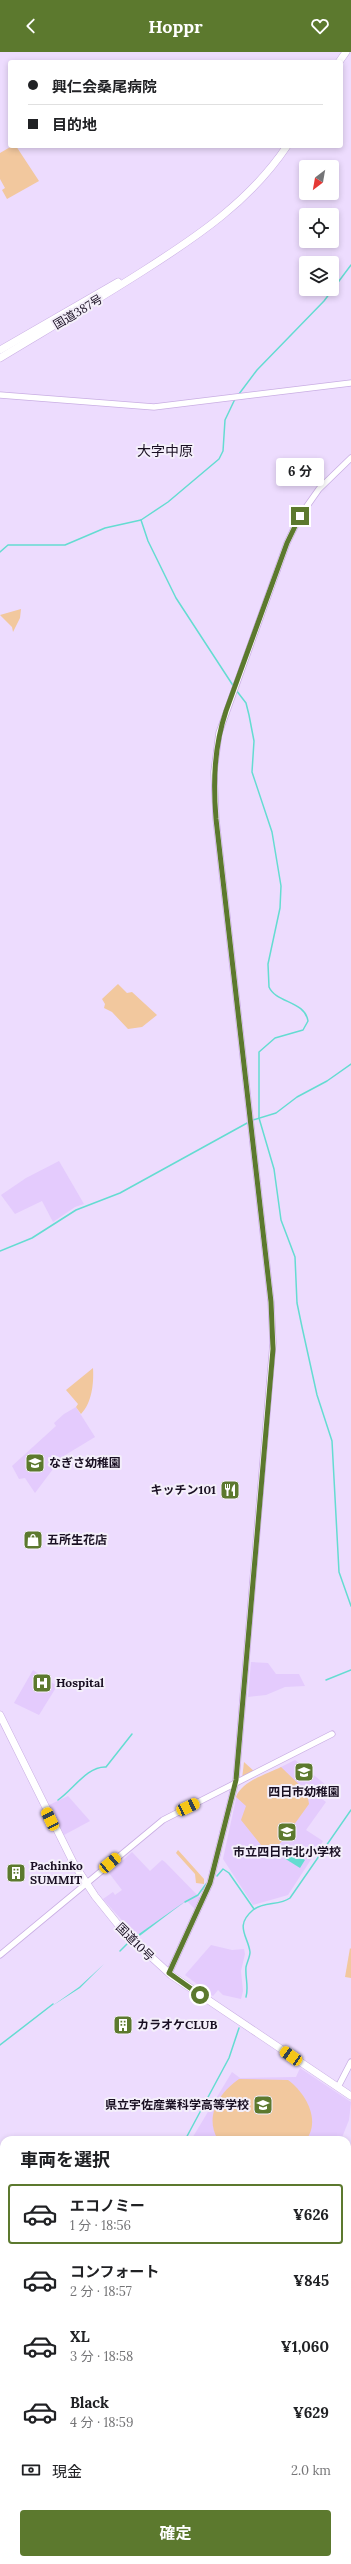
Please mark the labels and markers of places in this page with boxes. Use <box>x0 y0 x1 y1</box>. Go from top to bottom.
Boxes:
school or university icon: なぎさ幼稚園 <box>24 1452 46 1474</box>
place label: なぎさ幼稚園 <box>49 1455 121 1470</box>
restaurant icon: キッチン101 <box>219 1479 241 1501</box>
place label: キッチン101 <box>151 1482 216 1497</box>
shop icon: 五所生花店 <box>22 1529 44 1551</box>
place label: 五所生花店 <box>47 1532 107 1547</box>
hospital icon: Hospital <box>31 1672 53 1694</box>
place label: Hospital <box>56 1675 104 1690</box>
school or university icon: 四日市幼稚園 <box>293 1761 315 1783</box>
place label: 四日市幼稚園 <box>268 1784 340 1799</box>
school or university icon: 市立四日市北小学校 <box>276 1821 298 1843</box>
place label: 市立四日市北小学校 <box>233 1844 341 1859</box>
place label: Pachinko SUMMIT <box>30 1858 83 1887</box>
building icon: Pachinko SUMMIT <box>5 1862 27 1884</box>
building icon: カラオケCLUB <box>112 2014 134 2036</box>
place label: カラオケCLUB <box>137 2017 217 2032</box>
school or university icon: 県立宇佐産業科学高等学校 <box>252 2094 274 2116</box>
place label: 県立宇佐産業科学高等学校 <box>105 2097 249 2112</box>

